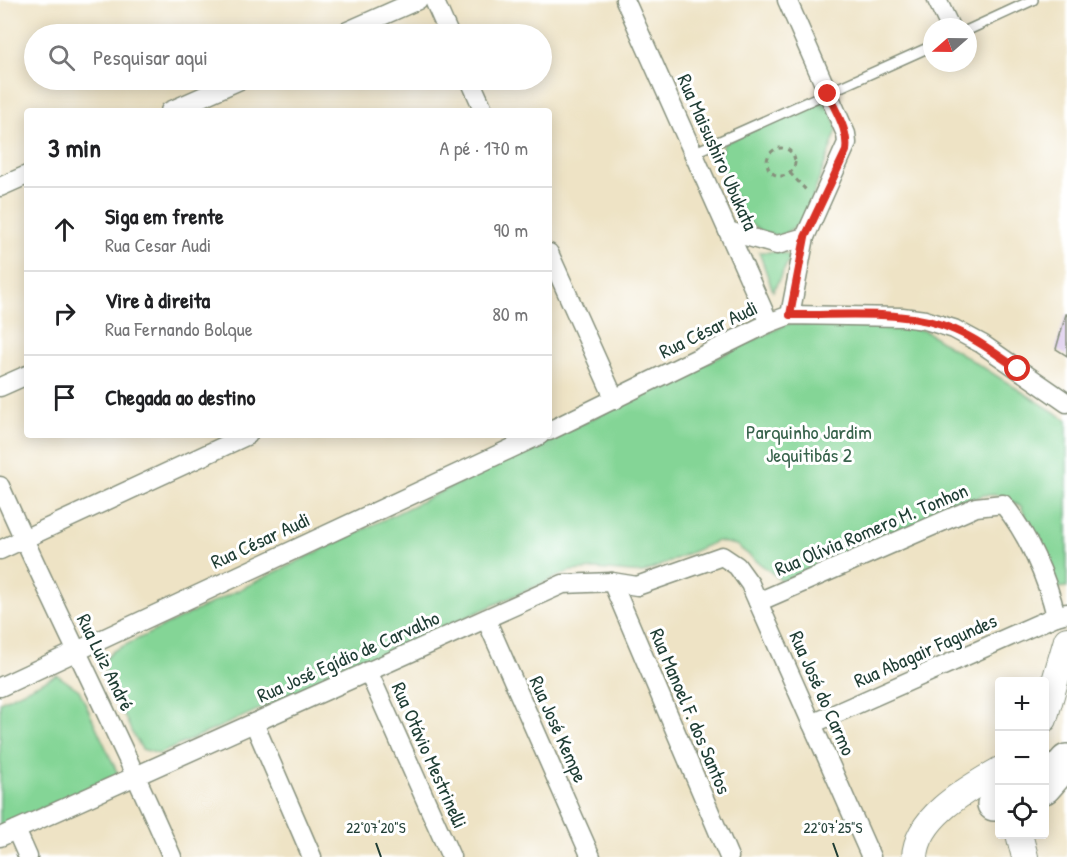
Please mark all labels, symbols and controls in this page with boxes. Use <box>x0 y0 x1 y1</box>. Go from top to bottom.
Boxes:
north arrow <box>923 18 977 72</box>
search box <box>24 24 552 90</box>
icon: search <box>45 41 78 74</box>
text: Pesquisar aqui <box>93 42 208 72</box>
street label: Rua Maisushiro Ubukata <box>671 70 765 235</box>
route end <box>814 80 840 106</box>
text: 3 min <box>48 130 101 165</box>
text: A pé · 170 m <box>440 134 528 161</box>
text: Siga em frente <box>105 201 224 231</box>
icon: ahead <box>48 213 81 246</box>
text: 90 m <box>494 216 528 243</box>
text: Rua Cesar Audi <box>105 231 211 258</box>
text: Vire à direita <box>105 285 210 315</box>
street label: Rua César Audi <box>654 294 762 364</box>
icon: right <box>48 297 81 330</box>
text: 80 m <box>492 300 528 327</box>
text: Rua Fernando Bolque <box>105 315 253 342</box>
route start <box>1004 355 1030 381</box>
icon: arrive <box>48 381 81 414</box>
text: Chegada ao destino <box>105 382 255 412</box>
park label: Parquinho Jardim Jequitibás 2 <box>746 418 872 468</box>
street label: Rua Olívia Romero M. Tonhon <box>770 476 972 582</box>
street label: Rua César Audi <box>206 505 314 575</box>
street label: Rua José Egídio de Carvalho <box>253 604 443 708</box>
street label: Rua Abagair Fagundes <box>849 606 1001 694</box>
street label: Rua Luiz André <box>71 609 141 715</box>
street label: Rua Manoel F. dos Santos <box>644 624 738 798</box>
street label: Rua José do Carmo <box>783 626 863 760</box>
street label: Rua José Kempe <box>524 672 594 786</box>
map controls <box>995 677 1049 839</box>
button: + <box>995 677 1049 731</box>
street label: Rua Otávio Mestrinelli <box>386 678 474 832</box>
button: − <box>995 731 1049 785</box>
button: locate <box>995 785 1049 839</box>
text: 22°07'20"S <box>346 817 406 838</box>
text: 22°07'25"S <box>804 817 863 838</box>

